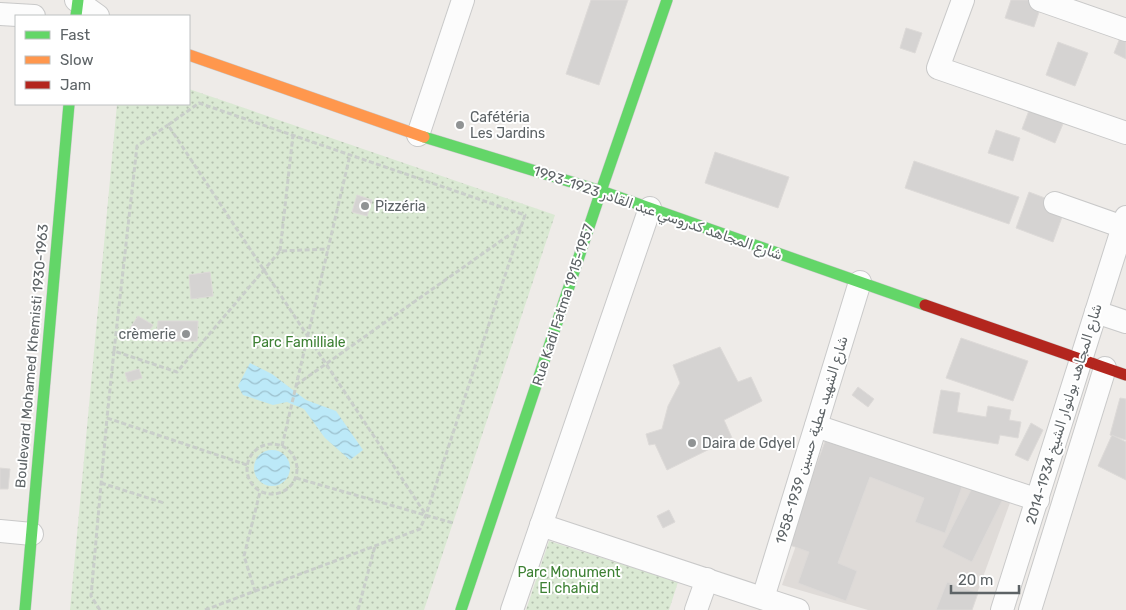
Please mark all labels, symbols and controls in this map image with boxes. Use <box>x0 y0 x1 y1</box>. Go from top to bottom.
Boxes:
legend <box>15 15 190 105</box>
text: Fast <box>60 26 90 44</box>
text: Slow <box>60 51 93 69</box>
text: Jam <box>60 76 91 94</box>
place label: Cafétéria Les Jardins <box>470 109 545 142</box>
marker: Cafétéria Les Jardins <box>454 119 466 131</box>
street label: شارع المجاهد كدروسي عبد القادر 1923-1993 <box>531 162 785 266</box>
place label: Pizzéria <box>375 198 426 215</box>
marker: Pizzéria <box>359 200 371 212</box>
street label: Rue Kadi Fatma 1915-1957 <box>529 222 597 388</box>
street label: Boulevard Mohamed Khemisti 1930-1963 <box>12 223 52 489</box>
street label: شارع المجاهد بولنوار الشيخ 1934-2014 <box>1022 302 1108 527</box>
place label: crèmerie <box>118 326 176 343</box>
marker: crèmerie <box>180 328 192 340</box>
park label: Parc Familliale <box>252 334 346 351</box>
street label: شارع الشهيد عطية حسين 1939-1958 <box>772 334 854 547</box>
place label: Daira de Gdyel <box>702 435 795 452</box>
marker: Daira de Gdyel <box>686 437 698 449</box>
scale bar <box>951 562 1018 594</box>
park label: Parc Monument El chahid <box>517 564 621 597</box>
text: 20 m <box>958 571 993 589</box>

